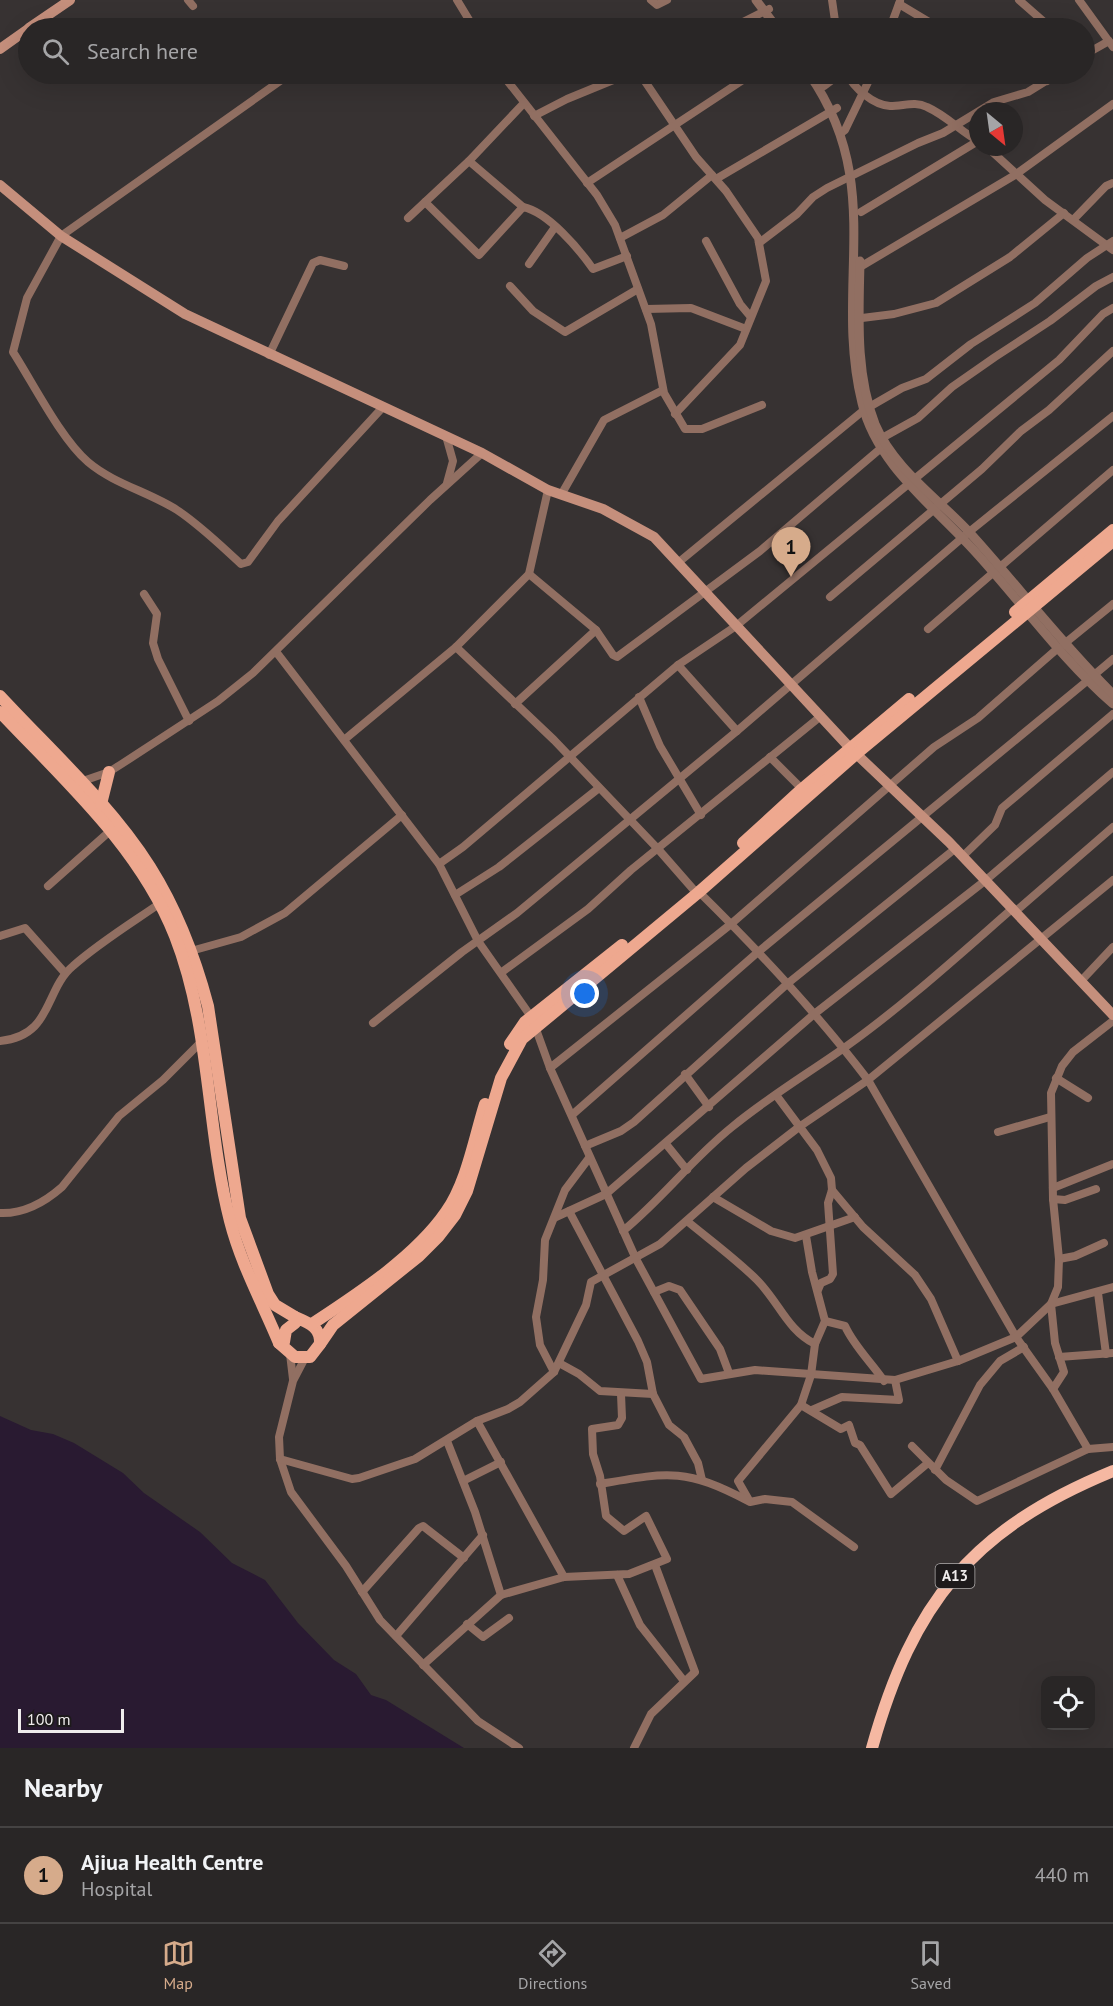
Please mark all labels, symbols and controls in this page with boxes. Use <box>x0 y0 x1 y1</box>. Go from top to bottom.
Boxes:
search box <box>18 18 1095 84</box>
icon: search <box>39 35 72 68</box>
text: Search here <box>87 37 198 65</box>
north arrow <box>969 102 1023 156</box>
pin: 1 <box>772 528 810 577</box>
your location <box>570 979 599 1008</box>
road number: A13 <box>936 1564 974 1588</box>
map controls <box>1041 1676 1095 1730</box>
button: locate <box>1041 1676 1095 1730</box>
scale bar <box>18 1706 124 1734</box>
text: 100 m <box>27 1709 70 1729</box>
text: Nearby <box>24 1771 102 1804</box>
text: Ajiua Health Centre <box>81 1848 264 1876</box>
text: 1 <box>38 1862 49 1888</box>
text: 440 m <box>1035 1862 1089 1888</box>
text: Hospital <box>81 1876 152 1902</box>
tab: Map <box>162 1937 195 1993</box>
tab: Directions <box>518 1937 587 1993</box>
tab: Saved <box>911 1937 951 1993</box>

